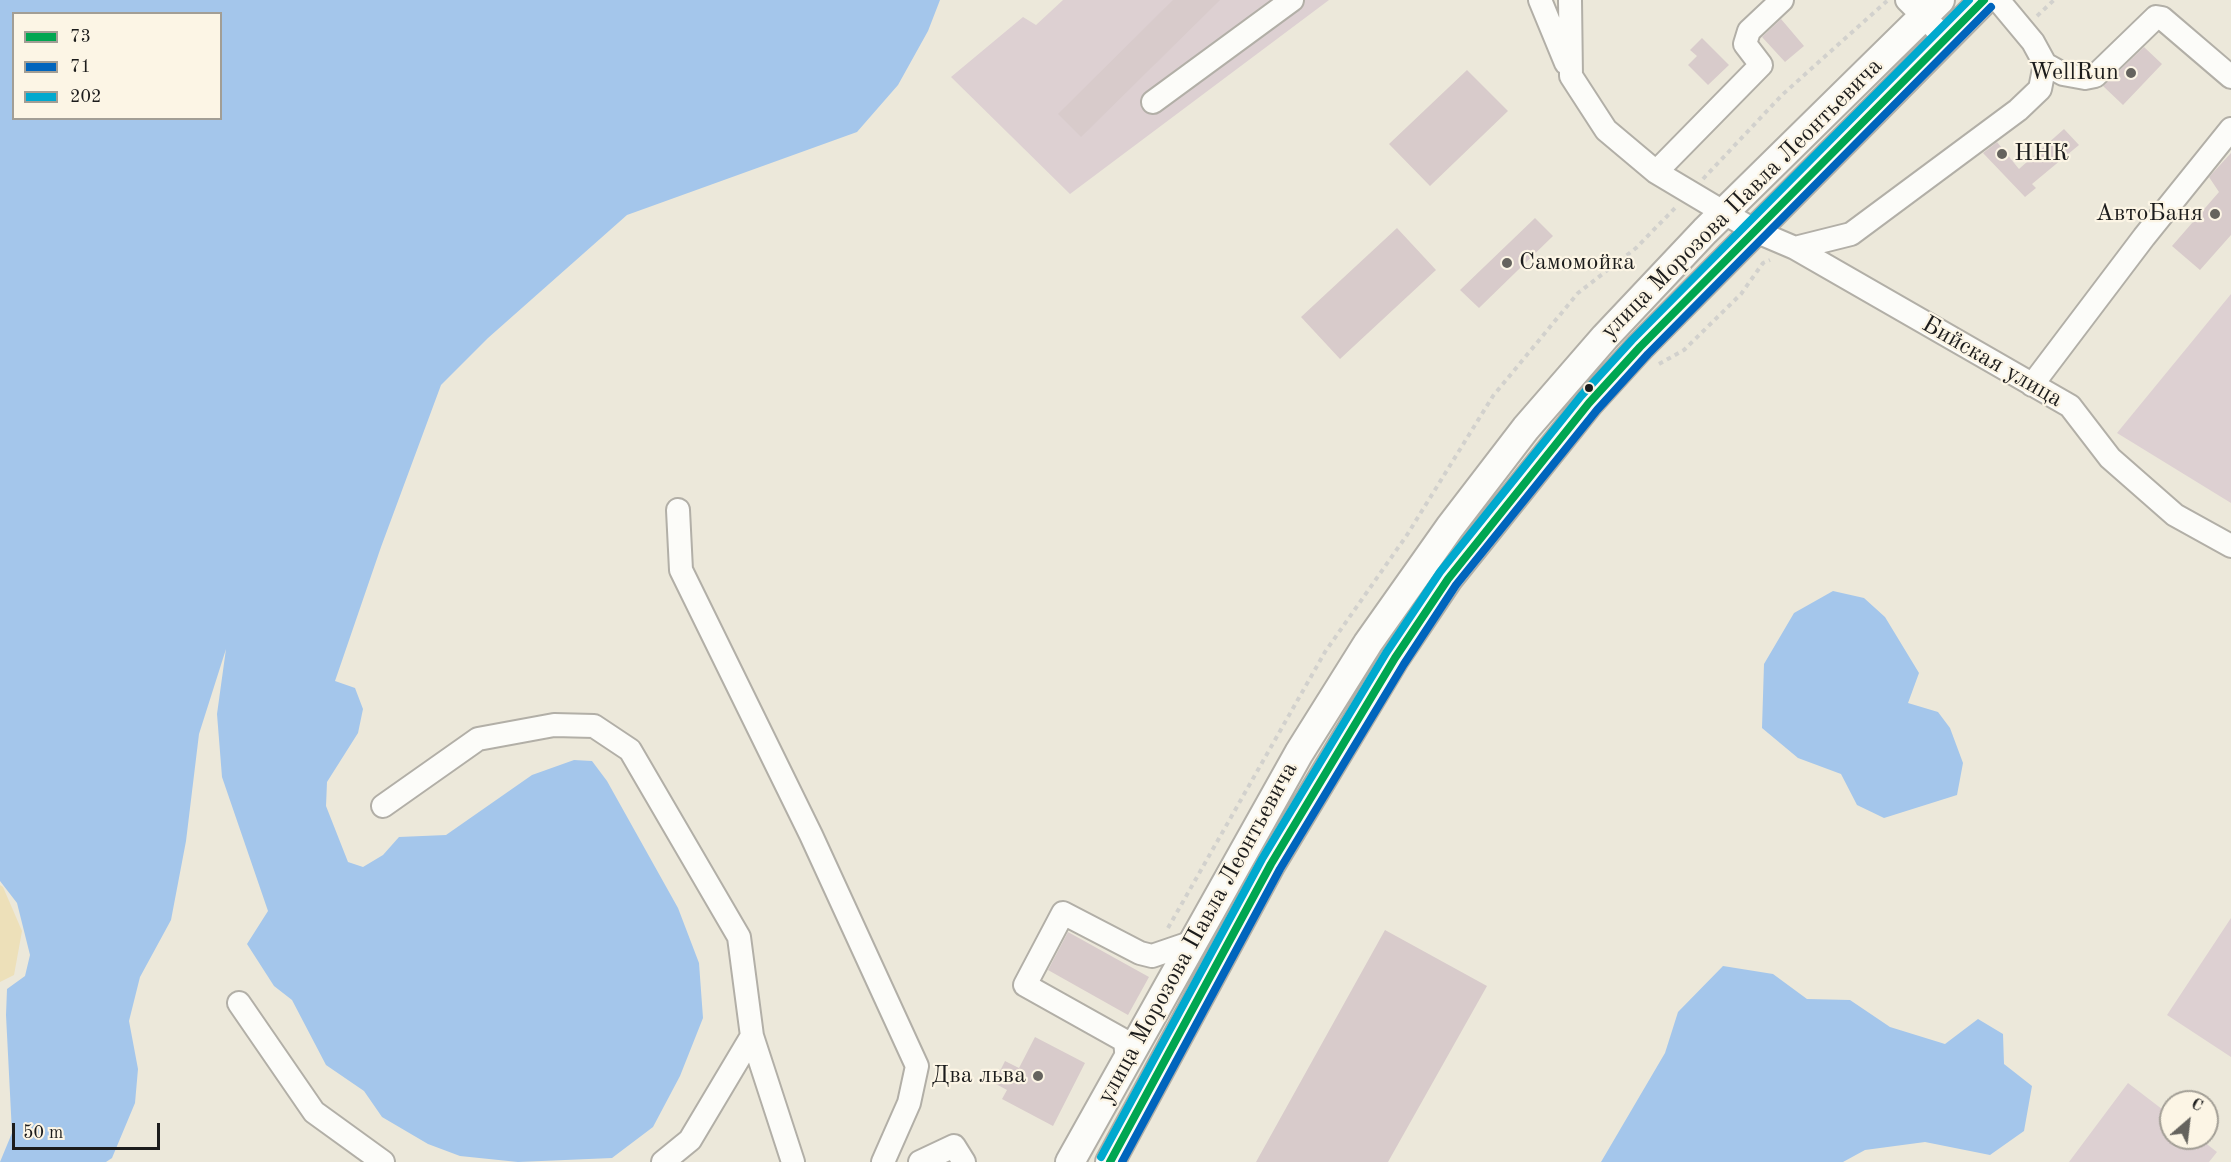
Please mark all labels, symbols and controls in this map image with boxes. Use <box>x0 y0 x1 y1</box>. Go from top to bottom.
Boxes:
legend <box>12 12 222 120</box>
text: 73 <box>70 28 91 46</box>
street label: улица Морозова Павла Леонтьевича <box>1595 52 1889 346</box>
text: 71 <box>70 58 91 76</box>
place label: WellRun <box>2029 59 2119 87</box>
marker: WellRun <box>2124 66 2138 80</box>
text: 202 <box>70 88 101 106</box>
place label: ННК <box>2014 140 2069 168</box>
marker: ННК <box>1995 147 2009 161</box>
place label: АвтоБаня <box>2095 200 2203 228</box>
marker: АвтоБаня <box>2208 207 2222 221</box>
place label: Самомойка <box>1519 249 1635 277</box>
marker: Самомойка <box>1500 256 1514 270</box>
street label: Бийская улица <box>1916 310 2068 414</box>
unlabelled marker <box>1583 382 1595 394</box>
street label: улица Морозова Павла Леонтьевича <box>1092 757 1304 1109</box>
place label: Два льва <box>931 1062 1026 1090</box>
marker: Два льва <box>1031 1069 1045 1083</box>
north arrow <box>2159 1090 2219 1150</box>
text: С <box>2188 1096 2205 1115</box>
scale bar <box>15 1111 164 1149</box>
text: 50 m <box>23 1124 63 1142</box>

